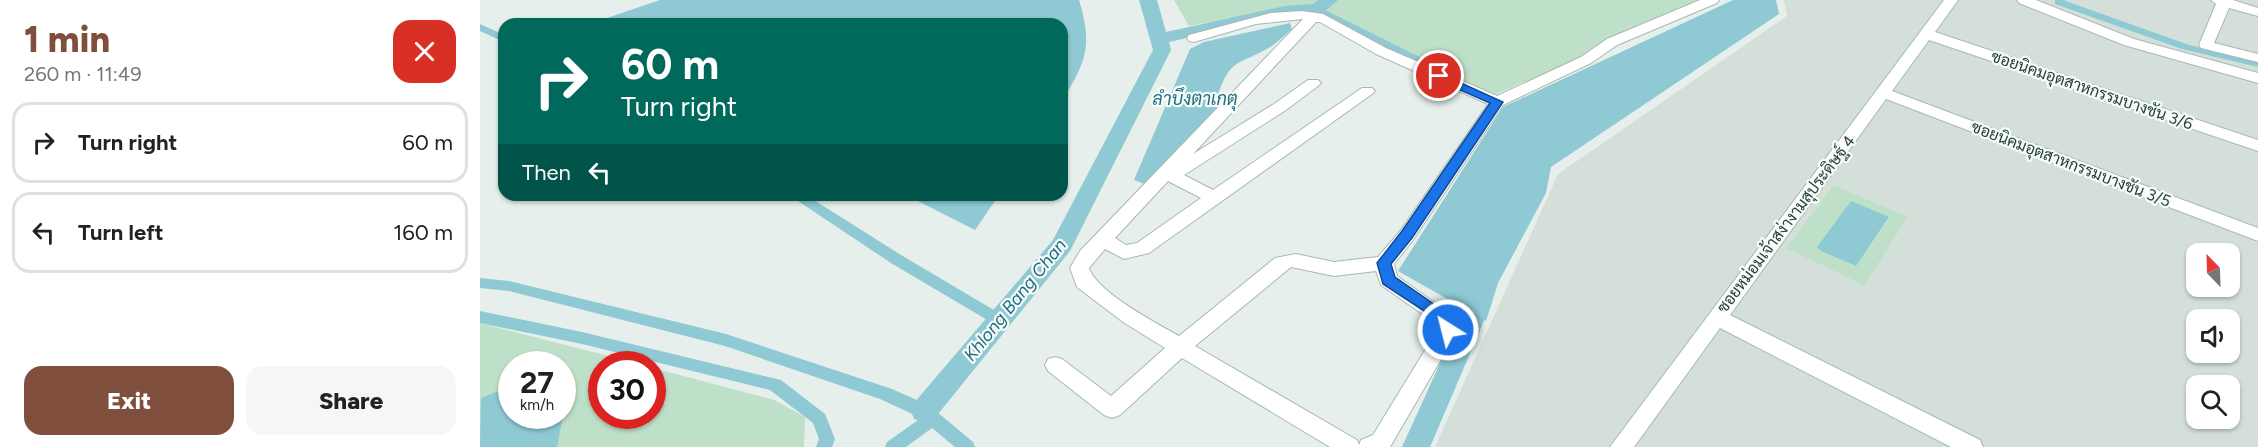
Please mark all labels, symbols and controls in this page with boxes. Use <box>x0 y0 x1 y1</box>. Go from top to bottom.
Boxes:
text: 1 min <box>24 18 110 61</box>
button: close <box>393 20 456 83</box>
text: 60 m <box>621 39 719 90</box>
icon: right <box>522 42 600 120</box>
street label: ซอยนิคมอุตสาหกรรมบางชัน 3/6 <box>1988 46 2196 135</box>
pin <box>1413 50 1464 101</box>
icon: arrive <box>1422 59 1455 92</box>
text: 260 m · 11:49 <box>24 62 142 86</box>
water label: ลำบึงตาเกตุ <box>1152 87 1238 111</box>
text: Turn right <box>621 90 737 123</box>
street label: ซอยนิคมอุตสาหกรรมบางชัน 3/5 <box>1968 116 2174 213</box>
icon: right <box>27 126 60 159</box>
text: Turn right <box>78 129 177 156</box>
text: 60 m <box>402 129 453 156</box>
street label: ซอยหม่อมเจ้าสง่างามสุประดิษฐ์ 4 <box>1711 130 1861 318</box>
icon: left <box>583 156 616 189</box>
text: Then <box>522 159 571 186</box>
icon: left <box>27 216 60 249</box>
text: Turn left <box>78 219 164 246</box>
text: 160 m <box>393 219 453 246</box>
water label: Khlong Bang Chan <box>959 234 1071 366</box>
north arrow <box>2186 243 2240 297</box>
map controls <box>2186 243 2240 429</box>
position arrow <box>1416 298 1480 362</box>
button: sound <box>2186 309 2240 363</box>
speed limit sign: 30 <box>588 351 666 429</box>
text: 27 <box>520 364 554 401</box>
button: Exit <box>24 366 234 435</box>
button: Share <box>246 366 456 435</box>
button: search <box>2186 375 2240 429</box>
text: km/h <box>520 396 554 414</box>

